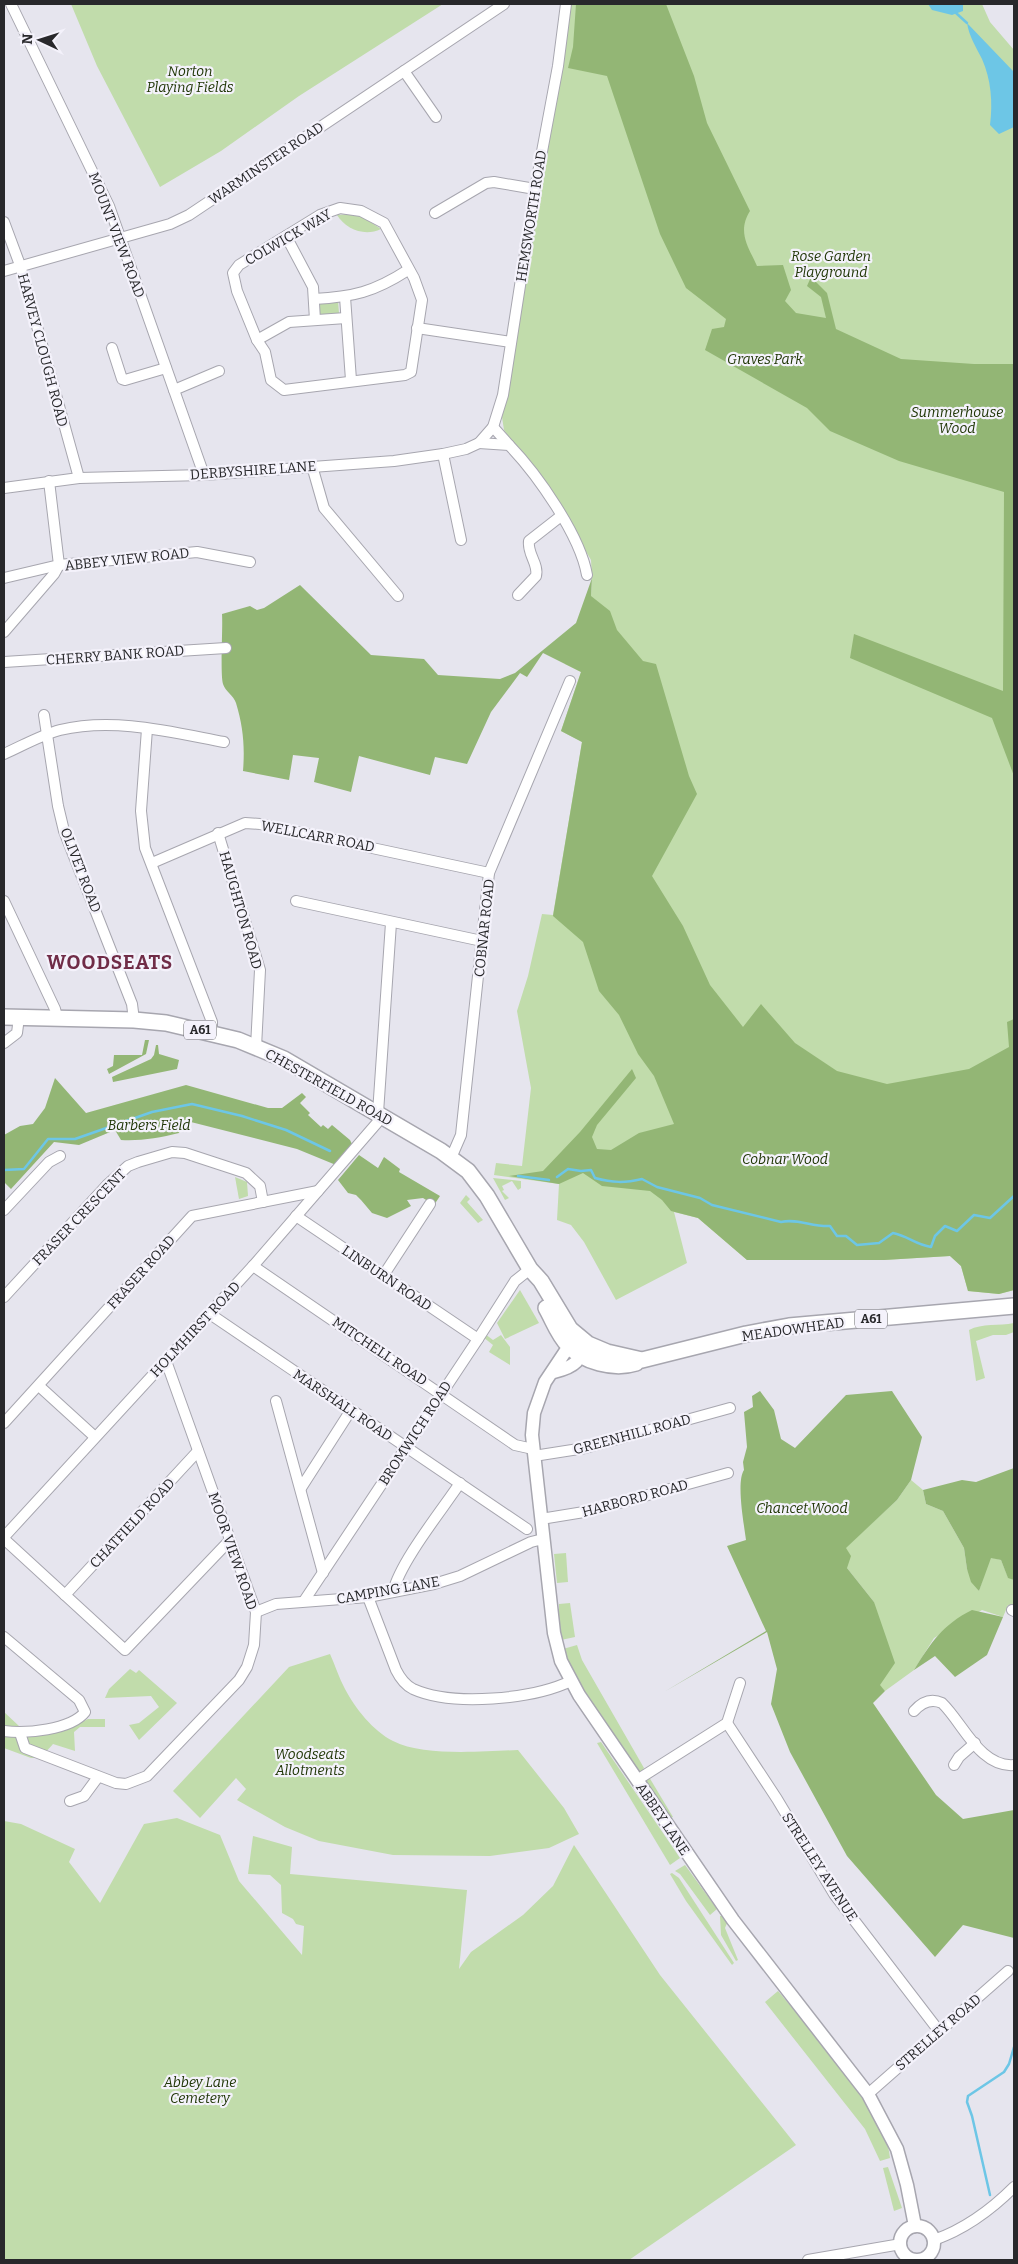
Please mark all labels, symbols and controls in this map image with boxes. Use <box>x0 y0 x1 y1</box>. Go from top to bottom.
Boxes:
north arrow <box>15 15 65 65</box>
text: N <box>19 33 36 45</box>
park label: Norton Playing Fields <box>147 63 234 96</box>
street label: WARMINSTER ROAD <box>205 119 327 208</box>
street label: HEMSWORTH ROAD <box>513 149 550 283</box>
street label: MOUNT VIEW ROAD <box>85 170 148 300</box>
street label: COLWICK WAY <box>242 206 335 269</box>
park label: Rose Garden Playground <box>791 248 871 281</box>
street label: HARVEY CLOUGH ROAD <box>14 271 71 429</box>
park label: Graves Park <box>727 351 803 368</box>
park label: Summerhouse Wood <box>911 404 1003 437</box>
street label: DERBYSHIRE LANE <box>189 458 317 483</box>
street label: ABBEY VIEW ROAD <box>64 545 190 574</box>
street label: CHERRY BANK ROAD <box>45 642 185 669</box>
street label: WELLCARR ROAD <box>260 817 376 856</box>
street label: OLIVET ROAD <box>57 825 105 915</box>
street label: HAUGHTON ROAD <box>216 849 266 971</box>
street label: COBNAR ROAD <box>471 878 498 978</box>
district label: WOODSEATS <box>47 951 173 974</box>
road number: A61 <box>184 1020 216 1040</box>
street label: CHESTERFIELD ROAD <box>262 1045 395 1130</box>
park label: Barbers Field <box>107 1117 191 1134</box>
park label: Cobnar Wood <box>742 1151 828 1168</box>
street label: FRASER CRESCENT <box>29 1166 130 1269</box>
street label: FRASER ROAD <box>104 1232 179 1313</box>
street label: LINBURN ROAD <box>339 1242 435 1315</box>
street label: HOLMHIRST ROAD <box>147 1278 244 1381</box>
road number: A61 <box>855 1310 887 1328</box>
street label: MITCHELL ROAD <box>329 1313 430 1389</box>
street label: MEADOWHEAD <box>741 1314 845 1345</box>
street label: MARSHALL ROAD <box>290 1366 396 1445</box>
street label: BROMWICH ROAD <box>375 1378 455 1489</box>
street label: GREENHILL ROAD <box>571 1411 693 1458</box>
street label: CHATFIELD ROAD <box>86 1475 178 1572</box>
street label: HARBORD ROAD <box>580 1476 690 1521</box>
street label: MOOR VIEW ROAD <box>204 1490 261 1612</box>
park label: Chancet Wood <box>756 1500 848 1517</box>
street label: CAMPING LANE <box>335 1573 441 1608</box>
park label: Woodseats Allotments <box>274 1746 346 1779</box>
street label: ABBEY LANE <box>632 1780 693 1859</box>
street label: STRELLEY AVENUE <box>778 1810 861 1925</box>
street label: STRELLEY ROAD <box>892 1991 985 2074</box>
park label: Abbey Lane Cemetery <box>163 2074 236 2107</box>

